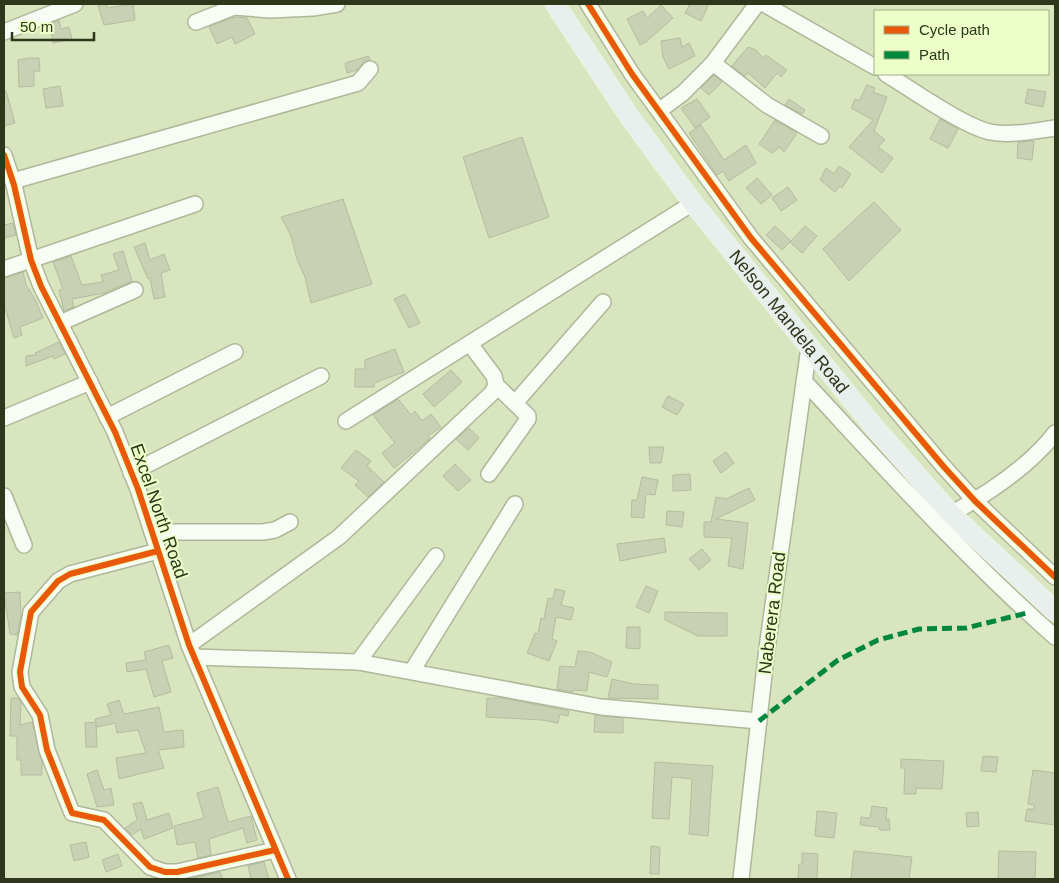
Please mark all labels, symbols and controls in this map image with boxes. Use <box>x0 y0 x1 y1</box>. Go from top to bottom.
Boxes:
scale bar <box>12 10 95 42</box>
legend <box>874 10 1049 75</box>
text: 50 m <box>20 18 53 35</box>
text: Cycle path <box>919 21 990 38</box>
text: Path <box>919 46 950 63</box>
street label: Nelson Mandela Road <box>725 246 853 397</box>
street label: Excel North Road <box>127 441 191 581</box>
street label: Naberera Road <box>755 551 789 675</box>

